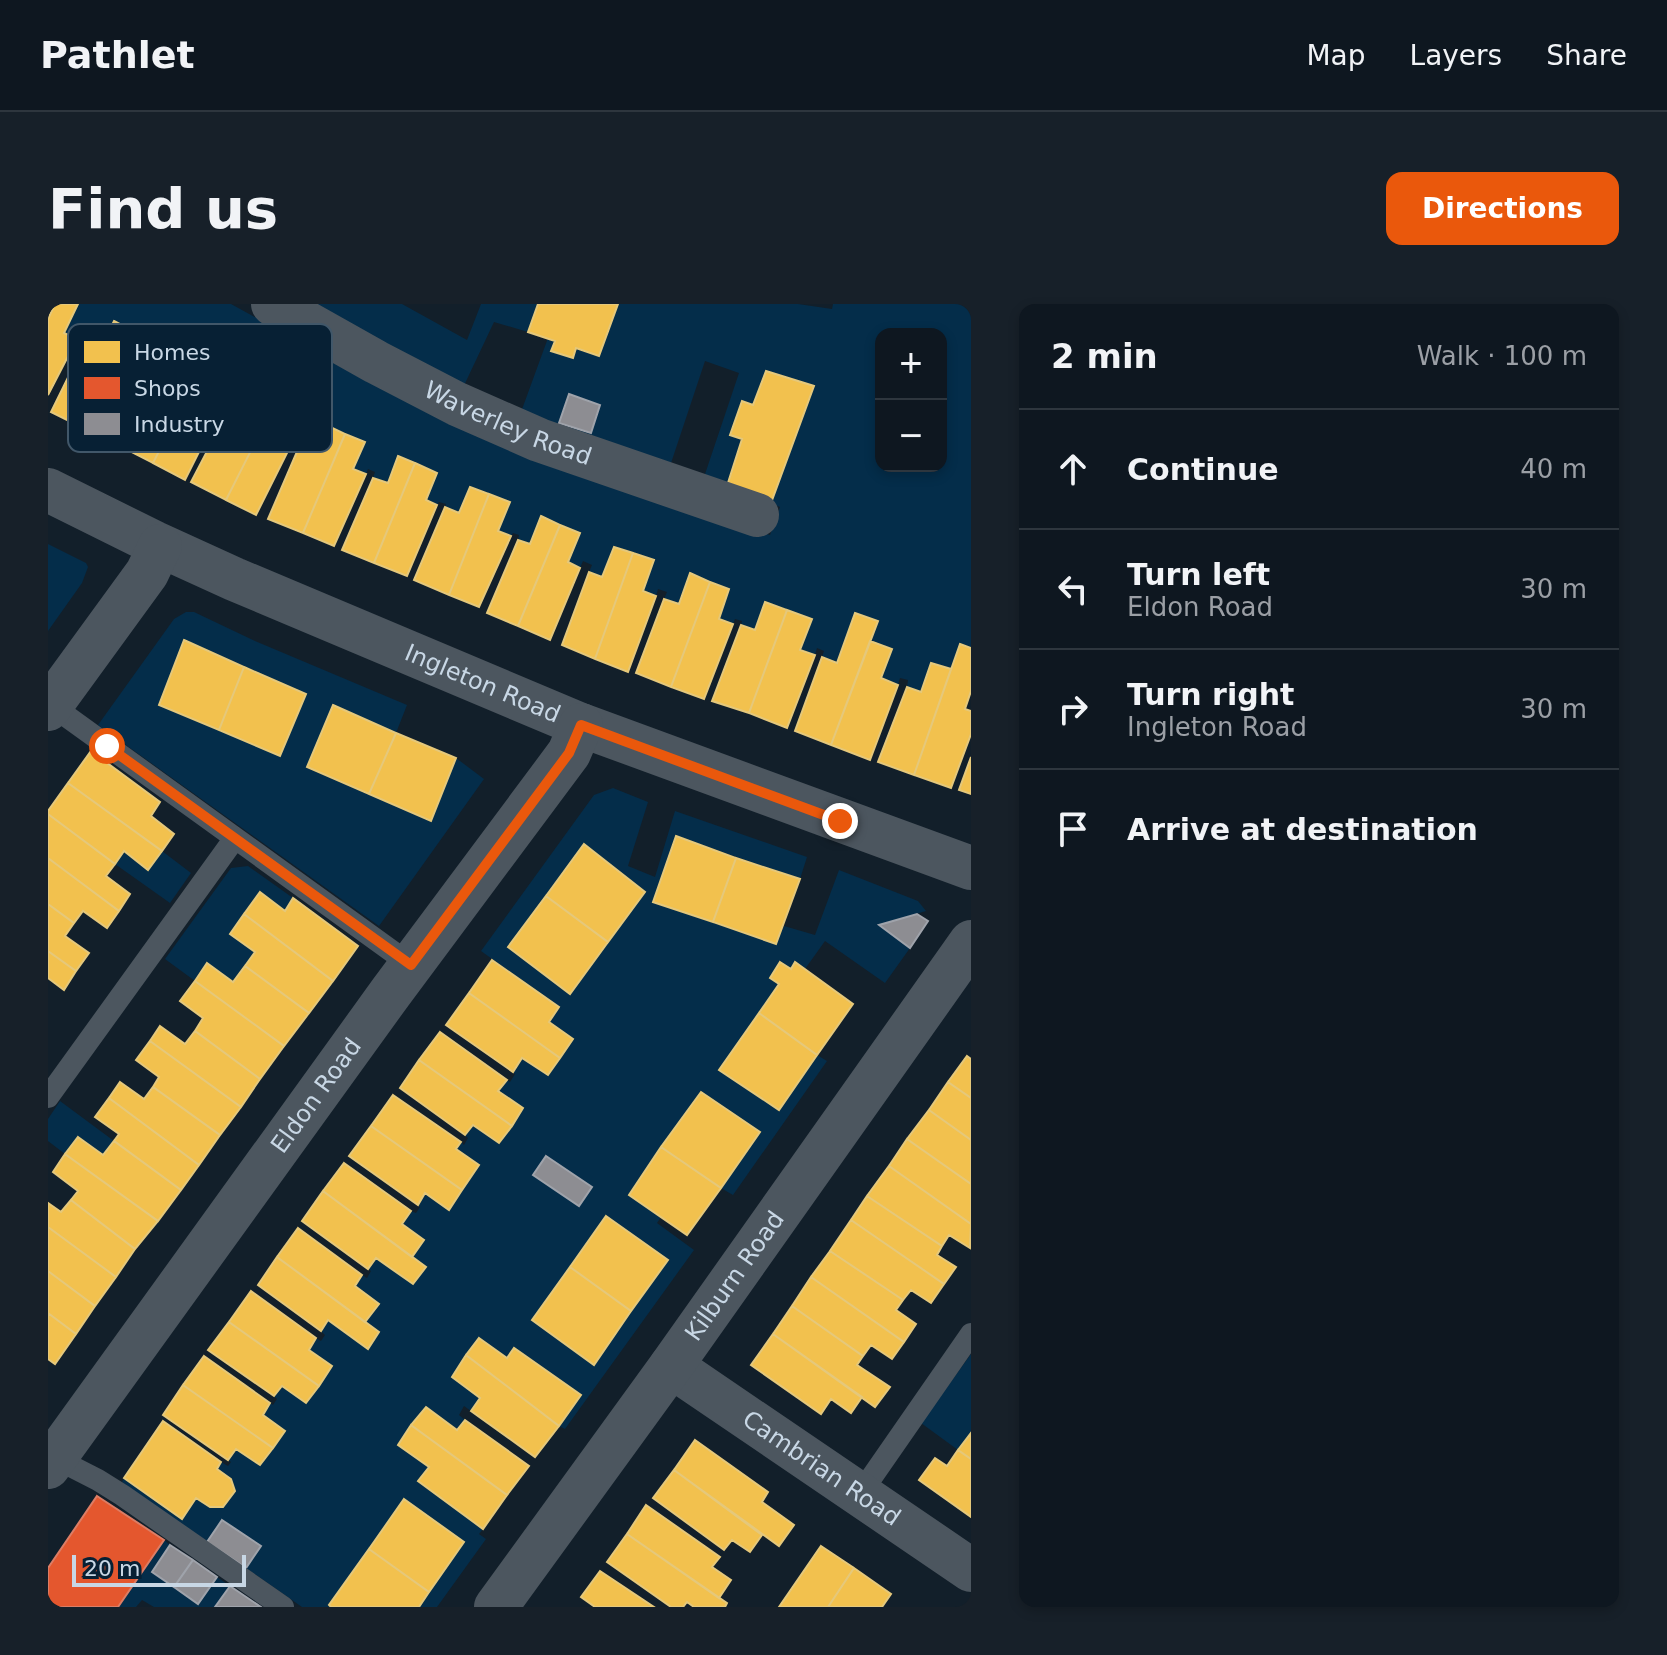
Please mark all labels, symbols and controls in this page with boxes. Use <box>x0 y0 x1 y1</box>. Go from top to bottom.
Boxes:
text: Pathlet <box>40 33 195 77</box>
text: Map <box>1306 39 1366 72</box>
text: Layers <box>1410 39 1502 72</box>
text: Share <box>1546 39 1627 72</box>
button: Directions <box>1386 172 1619 245</box>
text: Find us <box>48 176 278 241</box>
legend <box>68 324 332 452</box>
map controls <box>875 328 947 472</box>
button: + <box>875 328 947 400</box>
text: 2 min <box>1051 336 1158 376</box>
text: Homes <box>134 340 210 365</box>
text: Walk · 100 m <box>1417 341 1587 371</box>
street label: Waverley Road <box>419 375 595 471</box>
text: Shops <box>134 376 201 401</box>
button: − <box>875 400 947 472</box>
text: Industry <box>134 412 225 437</box>
icon: ahead <box>1051 447 1095 491</box>
text: Continue <box>1127 452 1279 487</box>
text: 40 m <box>1520 454 1587 484</box>
text: Turn left <box>1127 557 1270 592</box>
icon: left <box>1051 567 1095 611</box>
text: 30 m <box>1520 574 1587 604</box>
text: Eldon Road <box>1127 592 1273 622</box>
street label: Ingleton Road <box>401 638 565 729</box>
text: Turn right <box>1127 677 1294 712</box>
icon: right <box>1051 687 1095 731</box>
text: 30 m <box>1520 694 1587 724</box>
text: Ingleton Road <box>1127 712 1307 742</box>
route start <box>89 728 125 764</box>
route end <box>822 803 858 839</box>
icon: arrive <box>1051 807 1095 851</box>
text: Arrive at destination <box>1127 812 1478 847</box>
street label: Eldon Road <box>265 1033 367 1159</box>
street label: Kilburn Road <box>679 1206 790 1346</box>
street label: Cambrian Road <box>737 1405 906 1532</box>
scale bar <box>72 1551 246 1587</box>
text: 20 m <box>84 1556 140 1581</box>

